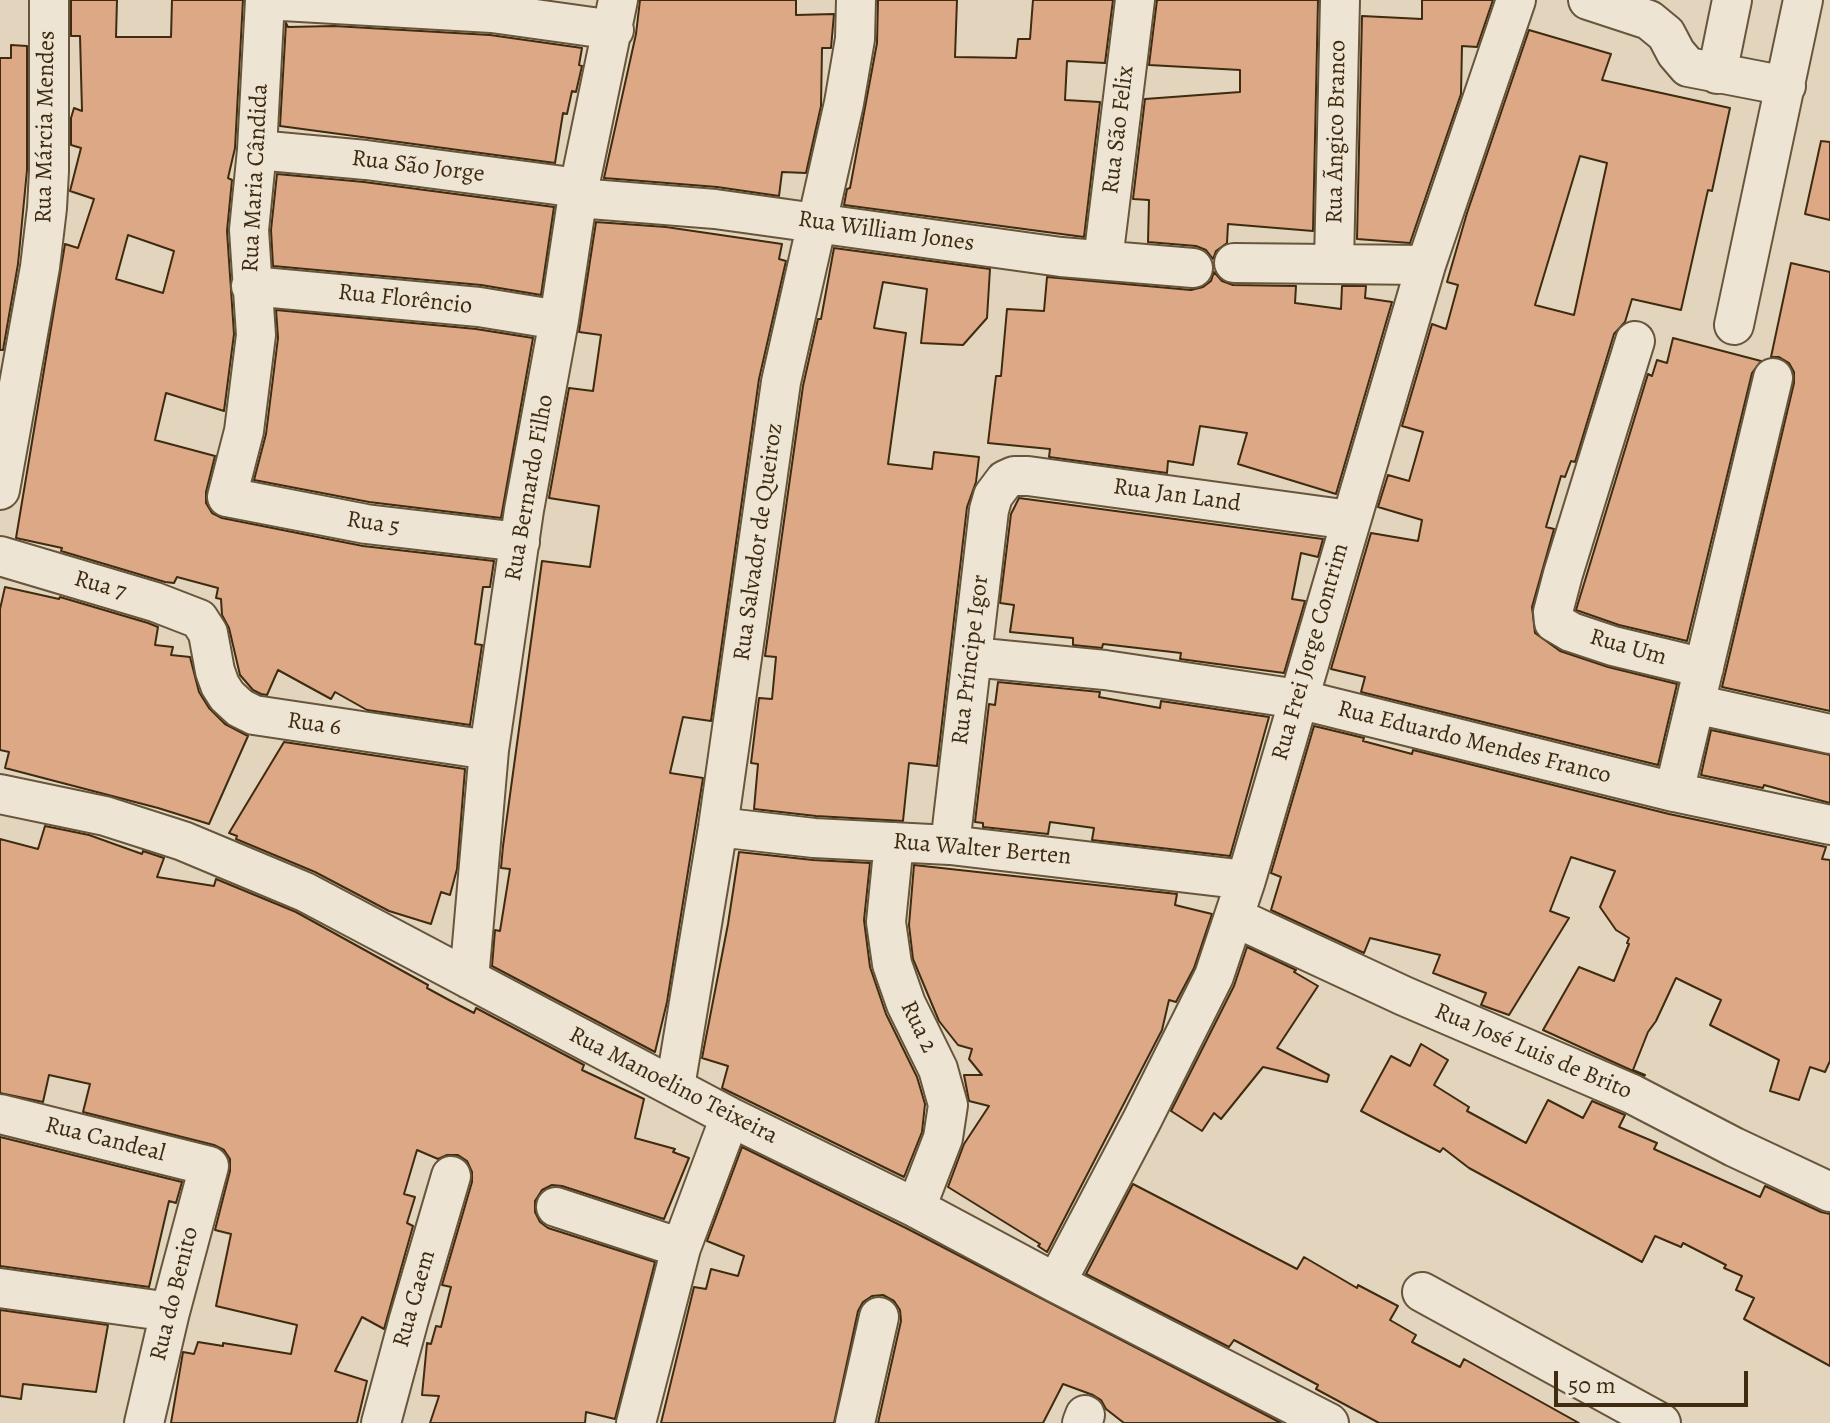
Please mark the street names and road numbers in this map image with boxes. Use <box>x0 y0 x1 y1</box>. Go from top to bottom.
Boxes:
street label: Rua Márcia Mendes <box>30 30 62 224</box>
street label: Rua Ãngico Branco <box>1321 40 1353 224</box>
street label: Rua São Felix <box>1097 64 1141 196</box>
street label: Rua Maria Cândida <box>237 83 275 273</box>
street label: Rua São Jorge <box>350 145 486 189</box>
street label: Rua William Jones <box>796 205 976 259</box>
street label: Rua Florêncio <box>337 279 473 321</box>
street label: Rua Bernardo Filho <box>499 392 561 584</box>
street label: Rua Salvador de Queiroz <box>728 421 790 663</box>
street label: Rua Jan Land <box>1111 473 1243 519</box>
street label: Rua 5 <box>344 506 402 542</box>
street label: Rua Frei Jorge Contrim <box>1266 540 1356 764</box>
street label: Rua 7 <box>71 565 129 607</box>
street label: Rua Príncipe Igor <box>946 573 996 747</box>
street label: Rua Um <box>1586 623 1670 673</box>
street label: Rua Eduardo Mendes Franco <box>1334 695 1614 791</box>
street label: Rua 6 <box>285 707 343 743</box>
street label: Rua Walter Berten <box>892 828 1072 872</box>
street label: Rua 2 <box>893 996 943 1058</box>
street label: Rua José Luis de Brito <box>1430 997 1636 1107</box>
street label: Rua Manoelino Teixeira <box>564 1021 782 1151</box>
street label: Rua Candeal <box>42 1111 168 1169</box>
street label: Rua do Benito <box>144 1224 206 1364</box>
street label: Rua Caem <box>387 1247 443 1351</box>

